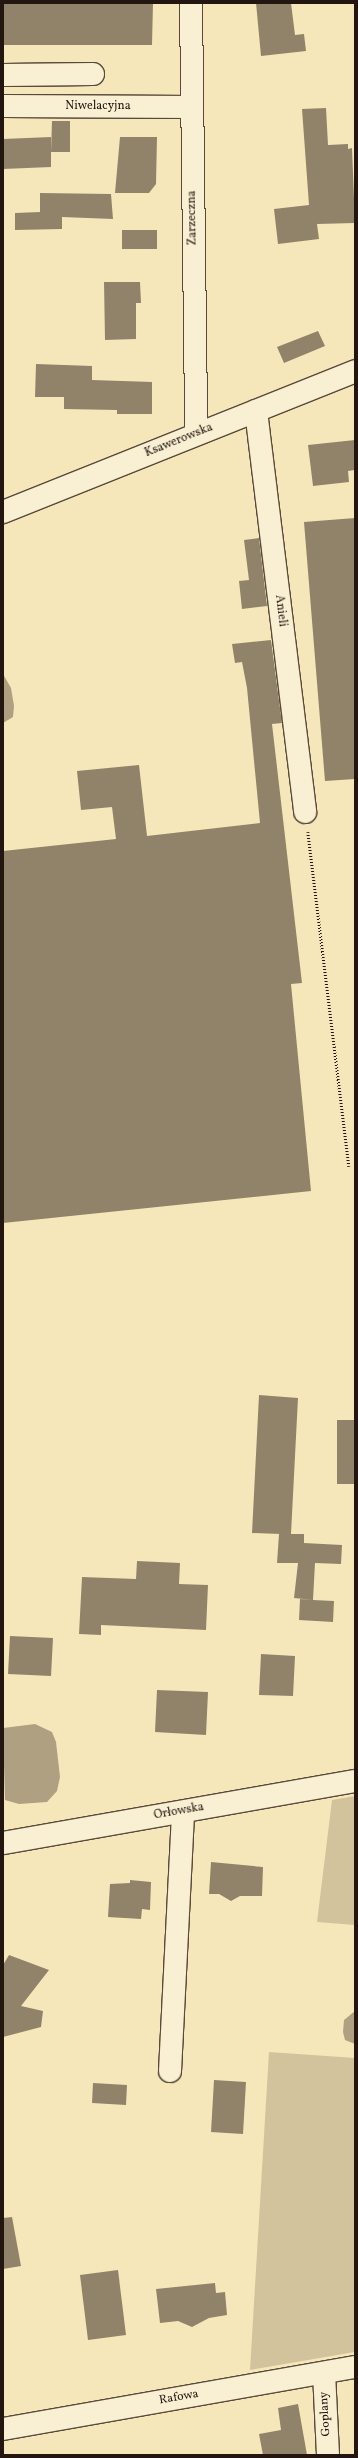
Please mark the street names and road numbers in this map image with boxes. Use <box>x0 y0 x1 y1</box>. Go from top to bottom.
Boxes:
street label: Niwelacyjna <box>65 100 131 114</box>
street label: Zarzeczna <box>185 190 201 246</box>
street label: Ksawerowska <box>143 421 215 461</box>
street label: Anieli <box>271 594 289 628</box>
street label: Orłowska <box>153 1801 205 1823</box>
street label: Rafowa <box>158 2387 200 2409</box>
street label: Goplany <box>318 2391 334 2437</box>

